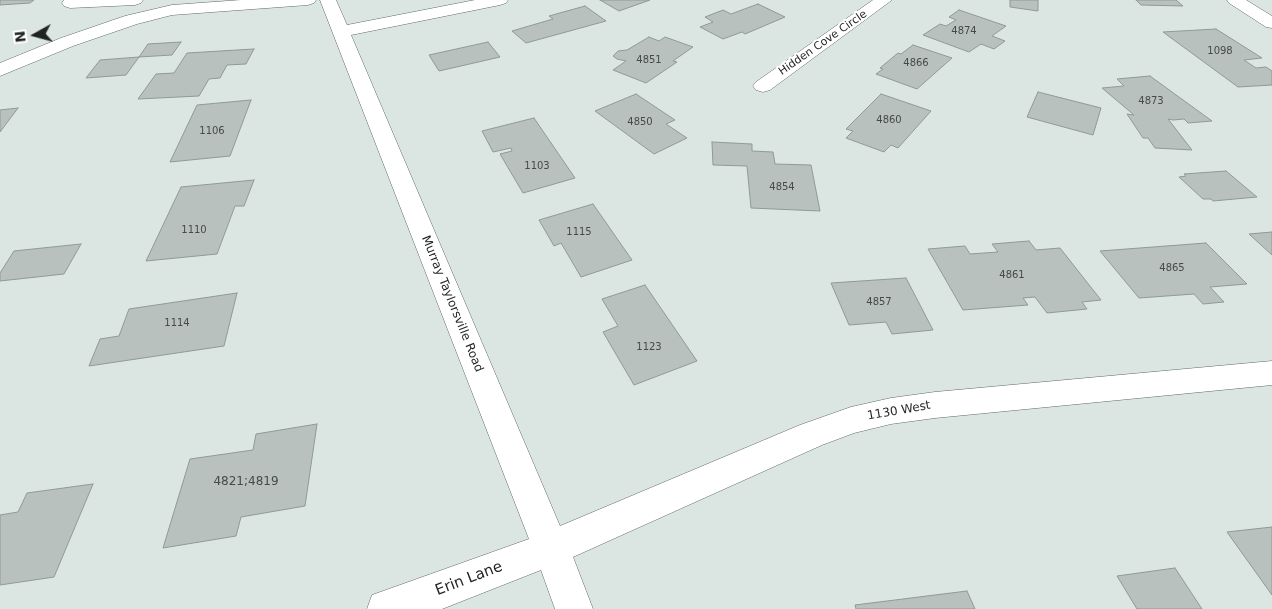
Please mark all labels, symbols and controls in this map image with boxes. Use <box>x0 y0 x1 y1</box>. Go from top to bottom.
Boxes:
street label: Hidden Cove Circle <box>776 8 870 78</box>
north arrow <box>10 10 60 60</box>
house number: 4874 <box>951 25 977 37</box>
text: N <box>11 30 29 44</box>
house number: 1098 <box>1207 45 1233 57</box>
house number: 4851 <box>636 54 662 66</box>
house number: 4866 <box>903 57 929 69</box>
house number: 4873 <box>1138 95 1164 107</box>
house number: 4860 <box>876 114 902 126</box>
house number: 4850 <box>627 116 653 128</box>
house number: 1106 <box>199 125 225 137</box>
house number: 1103 <box>524 160 550 172</box>
house number: 4854 <box>769 181 795 193</box>
house number: 1110 <box>181 224 207 236</box>
house number: 1115 <box>566 226 592 238</box>
street label: Murray Taylorsville Road <box>418 234 486 374</box>
house number: 4865 <box>1159 262 1185 274</box>
house number: 4861 <box>999 269 1025 281</box>
house number: 4857 <box>866 296 892 308</box>
house number: 1114 <box>164 317 190 329</box>
house number: 1123 <box>636 341 662 353</box>
street label: 1130 West <box>866 398 932 424</box>
house number: 4821;4819 <box>213 475 279 489</box>
street label: Erin Lane <box>433 558 505 600</box>

